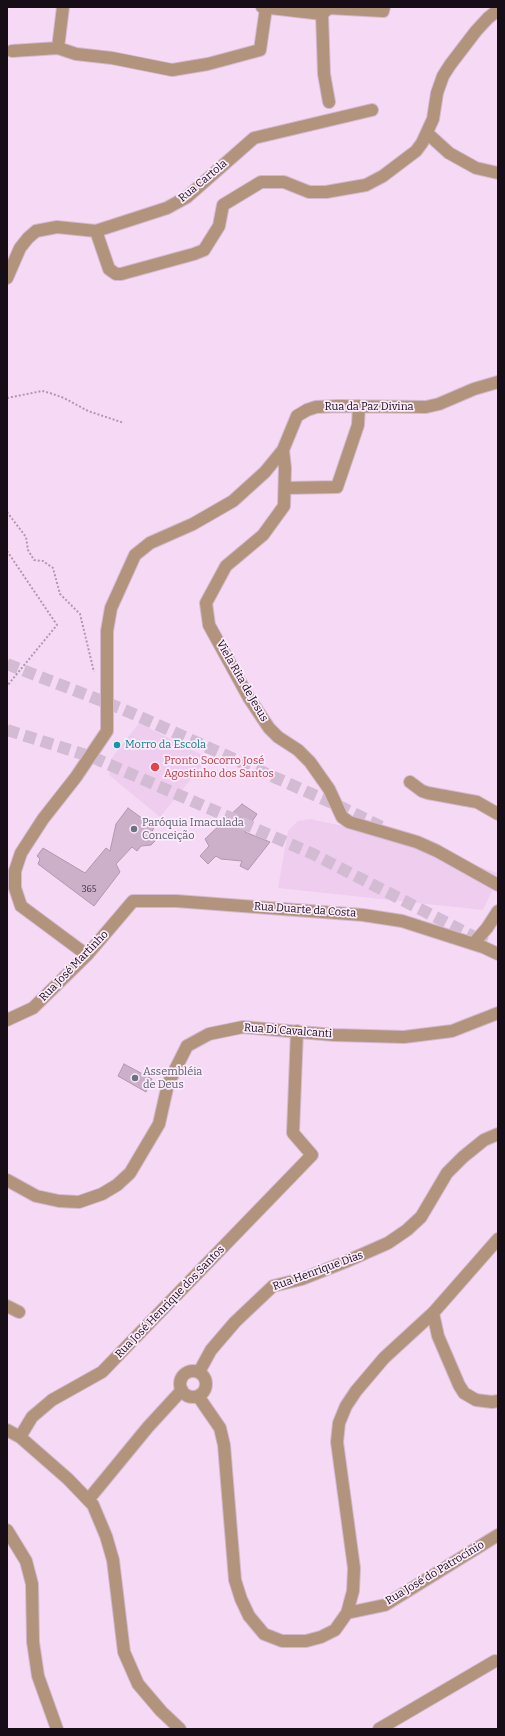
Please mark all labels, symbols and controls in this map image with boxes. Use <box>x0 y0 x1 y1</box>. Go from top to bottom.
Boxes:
street label: Rua Cartola <box>176 157 230 205</box>
street label: Rua da Paz Divina <box>324 400 414 414</box>
street label: Viela Rita de Jesus <box>213 638 271 724</box>
place label: Morro da Escola <box>125 738 206 752</box>
marker: Morro da Escola <box>112 740 122 750</box>
place label: Pronto Socorro José Agostinho dos Santos <box>164 754 274 780</box>
marker: Pronto Socorro José Agostinho dos Santos <box>149 761 161 773</box>
place label: Paróquia Imaculada Conceição <box>142 816 244 842</box>
marker: Paróquia Imaculada Conceição <box>129 824 139 834</box>
house number: 365 <box>81 884 97 894</box>
street label: Rua Duarte da Costa <box>253 900 357 920</box>
street label: Rua José Martinho <box>37 928 111 1004</box>
street label: Rua Di Cavalcanti <box>243 1021 333 1041</box>
place label: Assembléia de Deus <box>143 1065 202 1091</box>
marker: Assembléia de Deus <box>130 1073 140 1083</box>
street label: Rua José Henrique dos Santos <box>113 1243 227 1361</box>
street label: Rua Henrique Dias <box>271 1249 365 1293</box>
street label: Rua José do Patrocínio <box>383 1538 487 1608</box>

